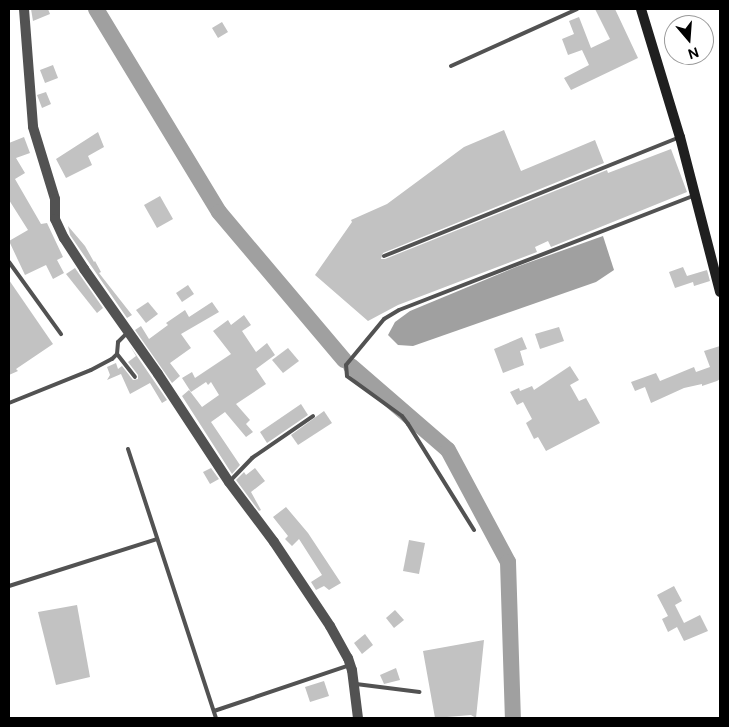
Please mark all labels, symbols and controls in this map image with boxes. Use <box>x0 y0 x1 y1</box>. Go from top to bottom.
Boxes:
north arrow <box>664 15 714 65</box>
text: N <box>686 43 701 63</box>

